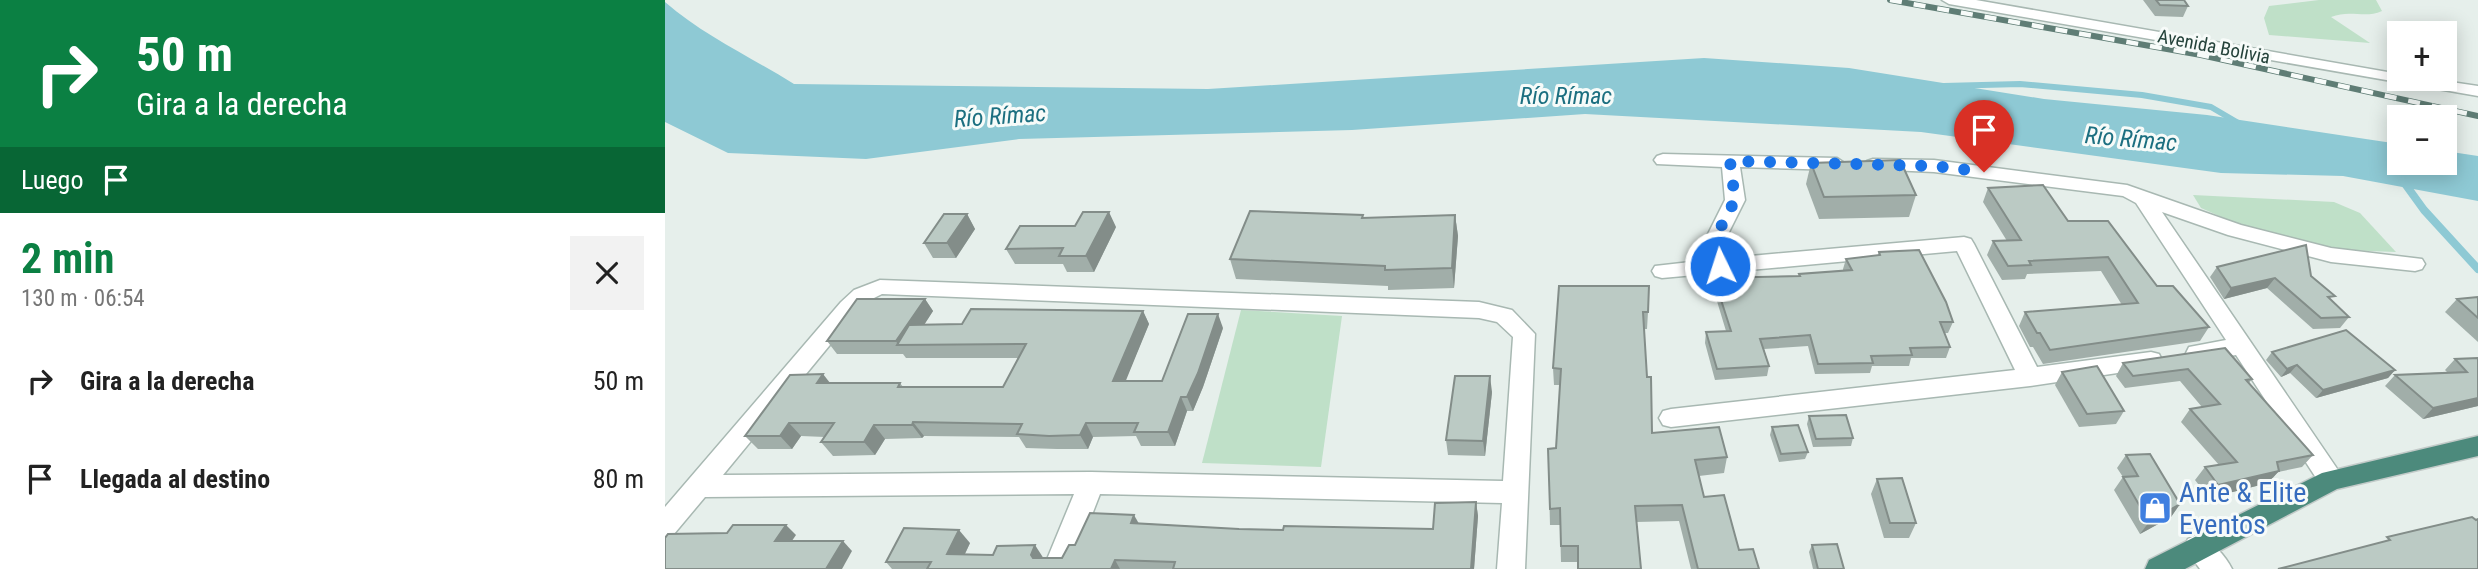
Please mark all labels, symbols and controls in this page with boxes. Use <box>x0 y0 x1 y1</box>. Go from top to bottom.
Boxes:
map controls <box>2387 21 2457 175</box>
button: + <box>2387 21 2457 91</box>
street label: Avenida Bolivia <box>2156 24 2272 69</box>
text: 50 m <box>136 26 233 83</box>
icon: right <box>21 28 112 119</box>
water label: Río Rímac <box>1520 82 1612 110</box>
text: Gira a la derecha <box>136 85 348 123</box>
water label: Río Rímac <box>953 99 1047 133</box>
pin <box>1954 100 2014 172</box>
button: − <box>2387 105 2457 175</box>
icon: arrive <box>1965 111 2003 149</box>
water label: Río Rímac <box>2084 121 2178 157</box>
icon: arrive <box>97 161 135 199</box>
text: Luego <box>21 165 83 195</box>
position arrow <box>1683 229 1757 303</box>
text: 2 min <box>21 234 114 283</box>
button: close <box>570 236 644 310</box>
text: 130 m · 06:54 <box>21 285 145 312</box>
icon: right <box>21 362 59 400</box>
text: Gira a la derecha <box>80 366 254 396</box>
text: 50 m <box>593 366 644 396</box>
icon: arrive <box>21 460 59 498</box>
text: Llegada al destino <box>80 464 270 494</box>
text: 80 m <box>593 464 644 494</box>
place label: Ante & Elite Eventos <box>2179 476 2306 541</box>
shop icon: Ante & Elite Eventos <box>2136 489 2174 527</box>

